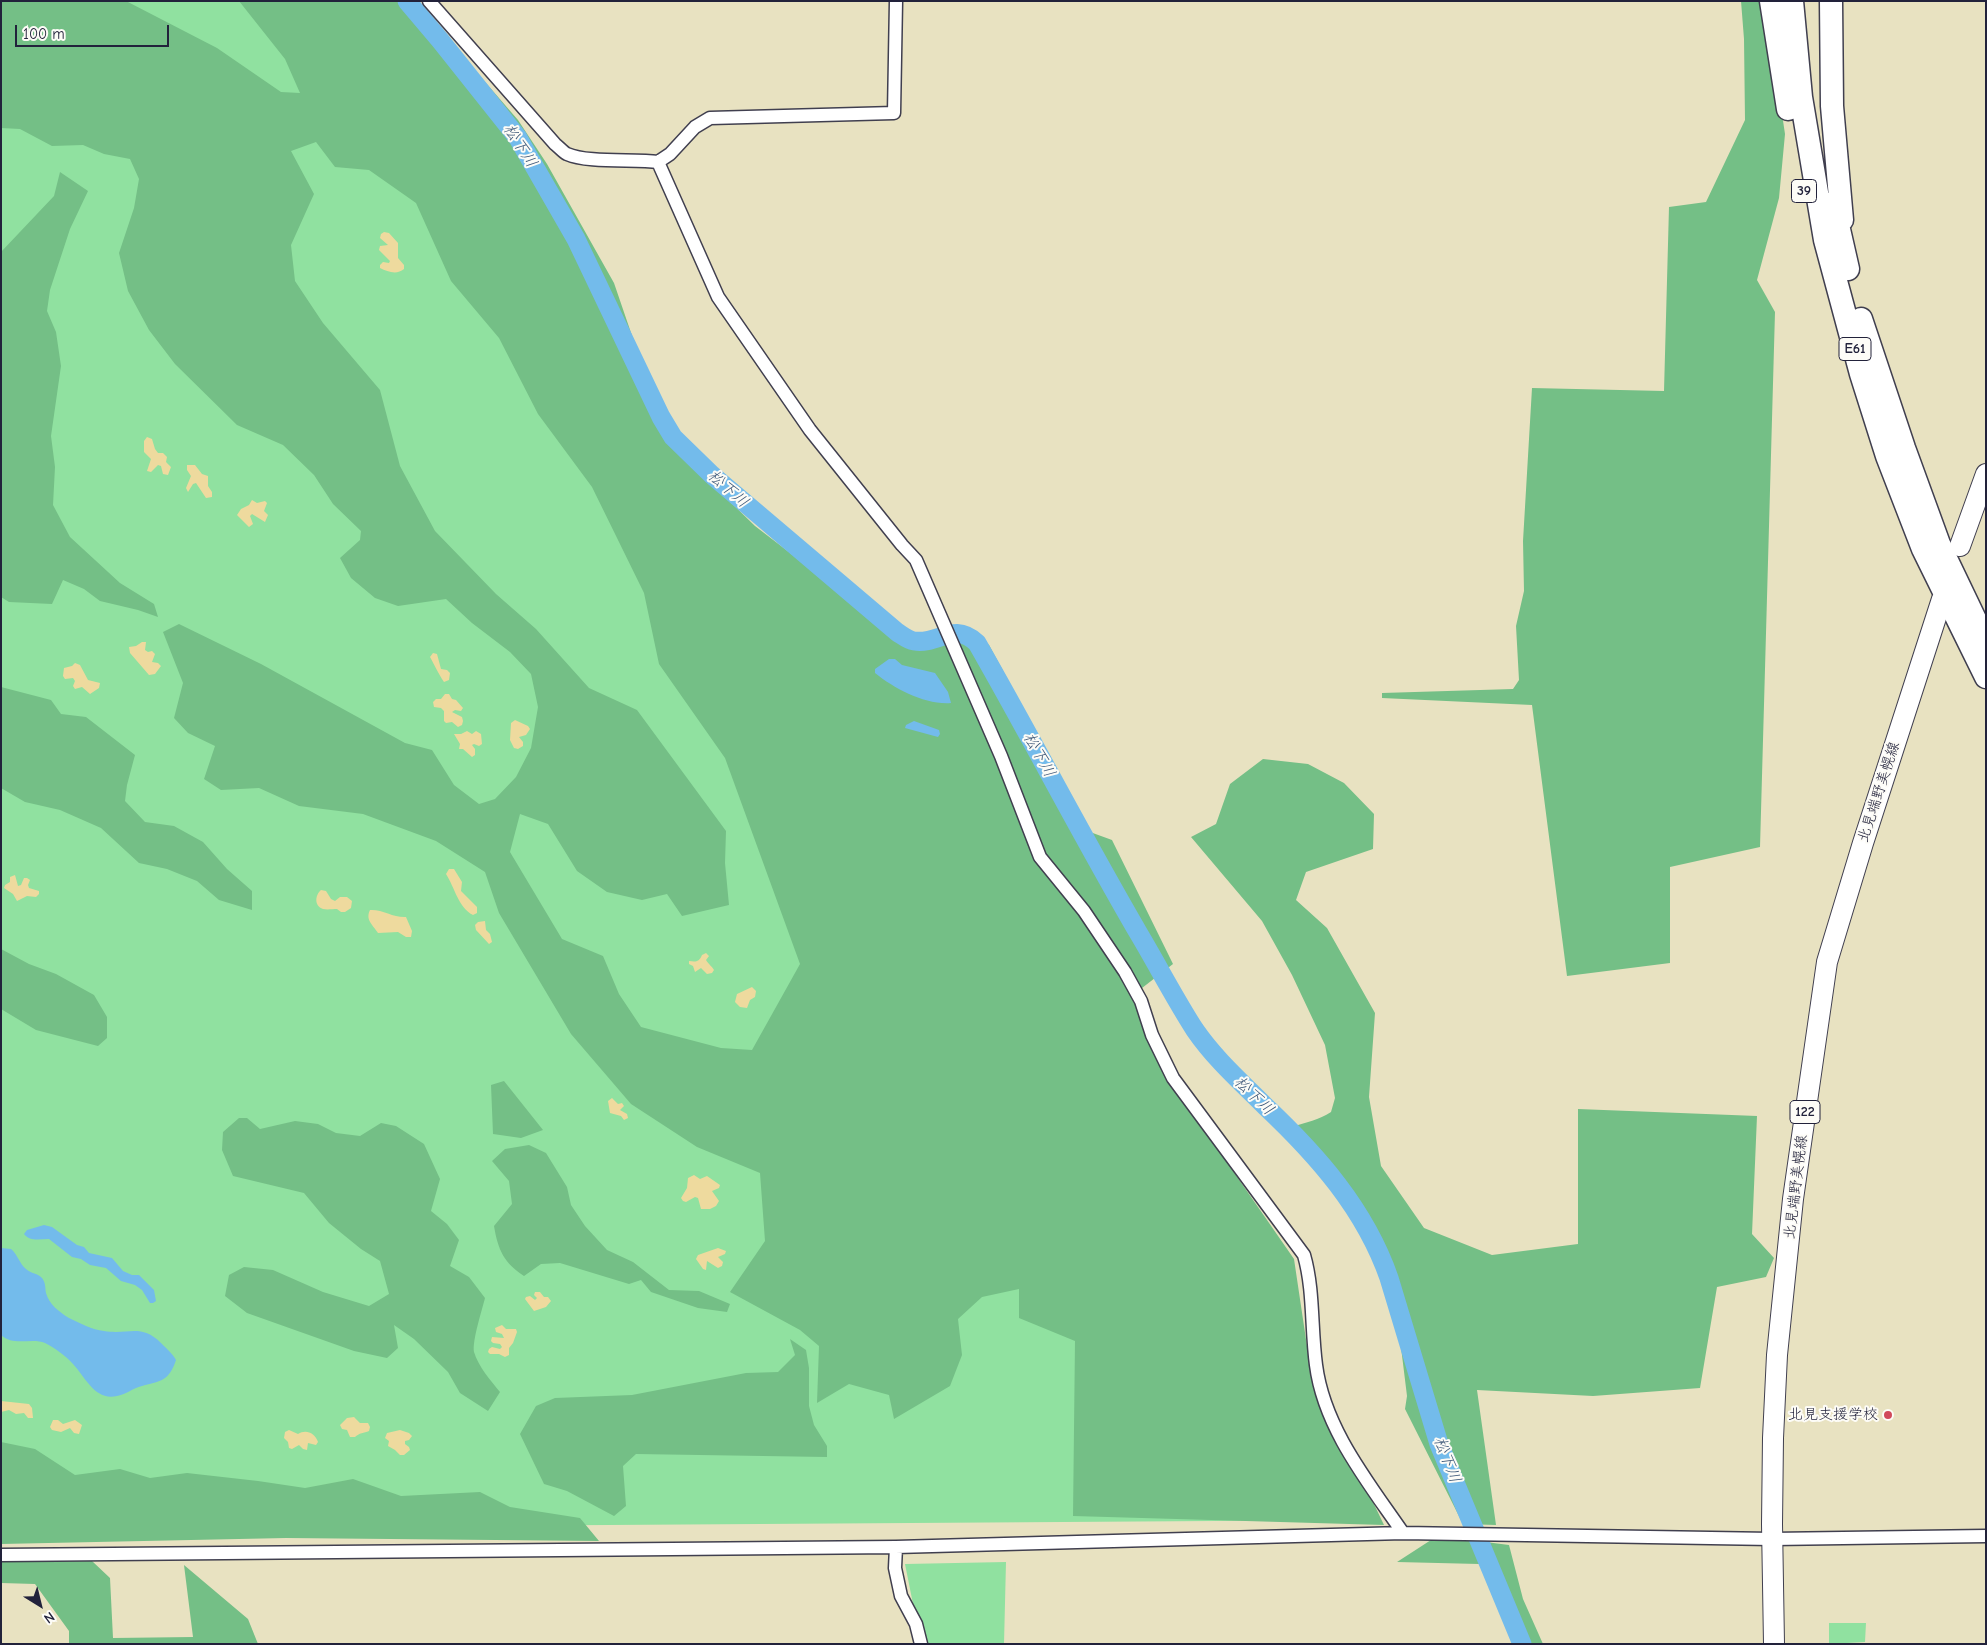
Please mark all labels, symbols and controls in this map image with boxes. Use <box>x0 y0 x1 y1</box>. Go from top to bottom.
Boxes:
scale bar <box>18 15 171 47</box>
text: 100 m <box>23 25 65 43</box>
water label: 松下川 <box>499 121 541 171</box>
road number: 39 <box>1792 180 1816 202</box>
road number: E61 <box>1839 338 1871 360</box>
water label: 松下川 <box>704 466 752 512</box>
water label: 松下川 <box>1019 729 1059 781</box>
street label: 北見端野美幌線 <box>1854 739 1904 845</box>
water label: 松下川 <box>1230 1072 1278 1120</box>
road number: 122 <box>1790 1100 1820 1124</box>
street label: 北見端野美幌線 <box>1781 1134 1811 1240</box>
place label: 北見支援学校 <box>1788 1406 1878 1424</box>
marker: 北見支援学校 <box>1882 1409 1894 1421</box>
water label: 松下川 <box>1429 1434 1465 1486</box>
north arrow <box>15 1580 65 1630</box>
text: N <box>40 1608 58 1627</box>

